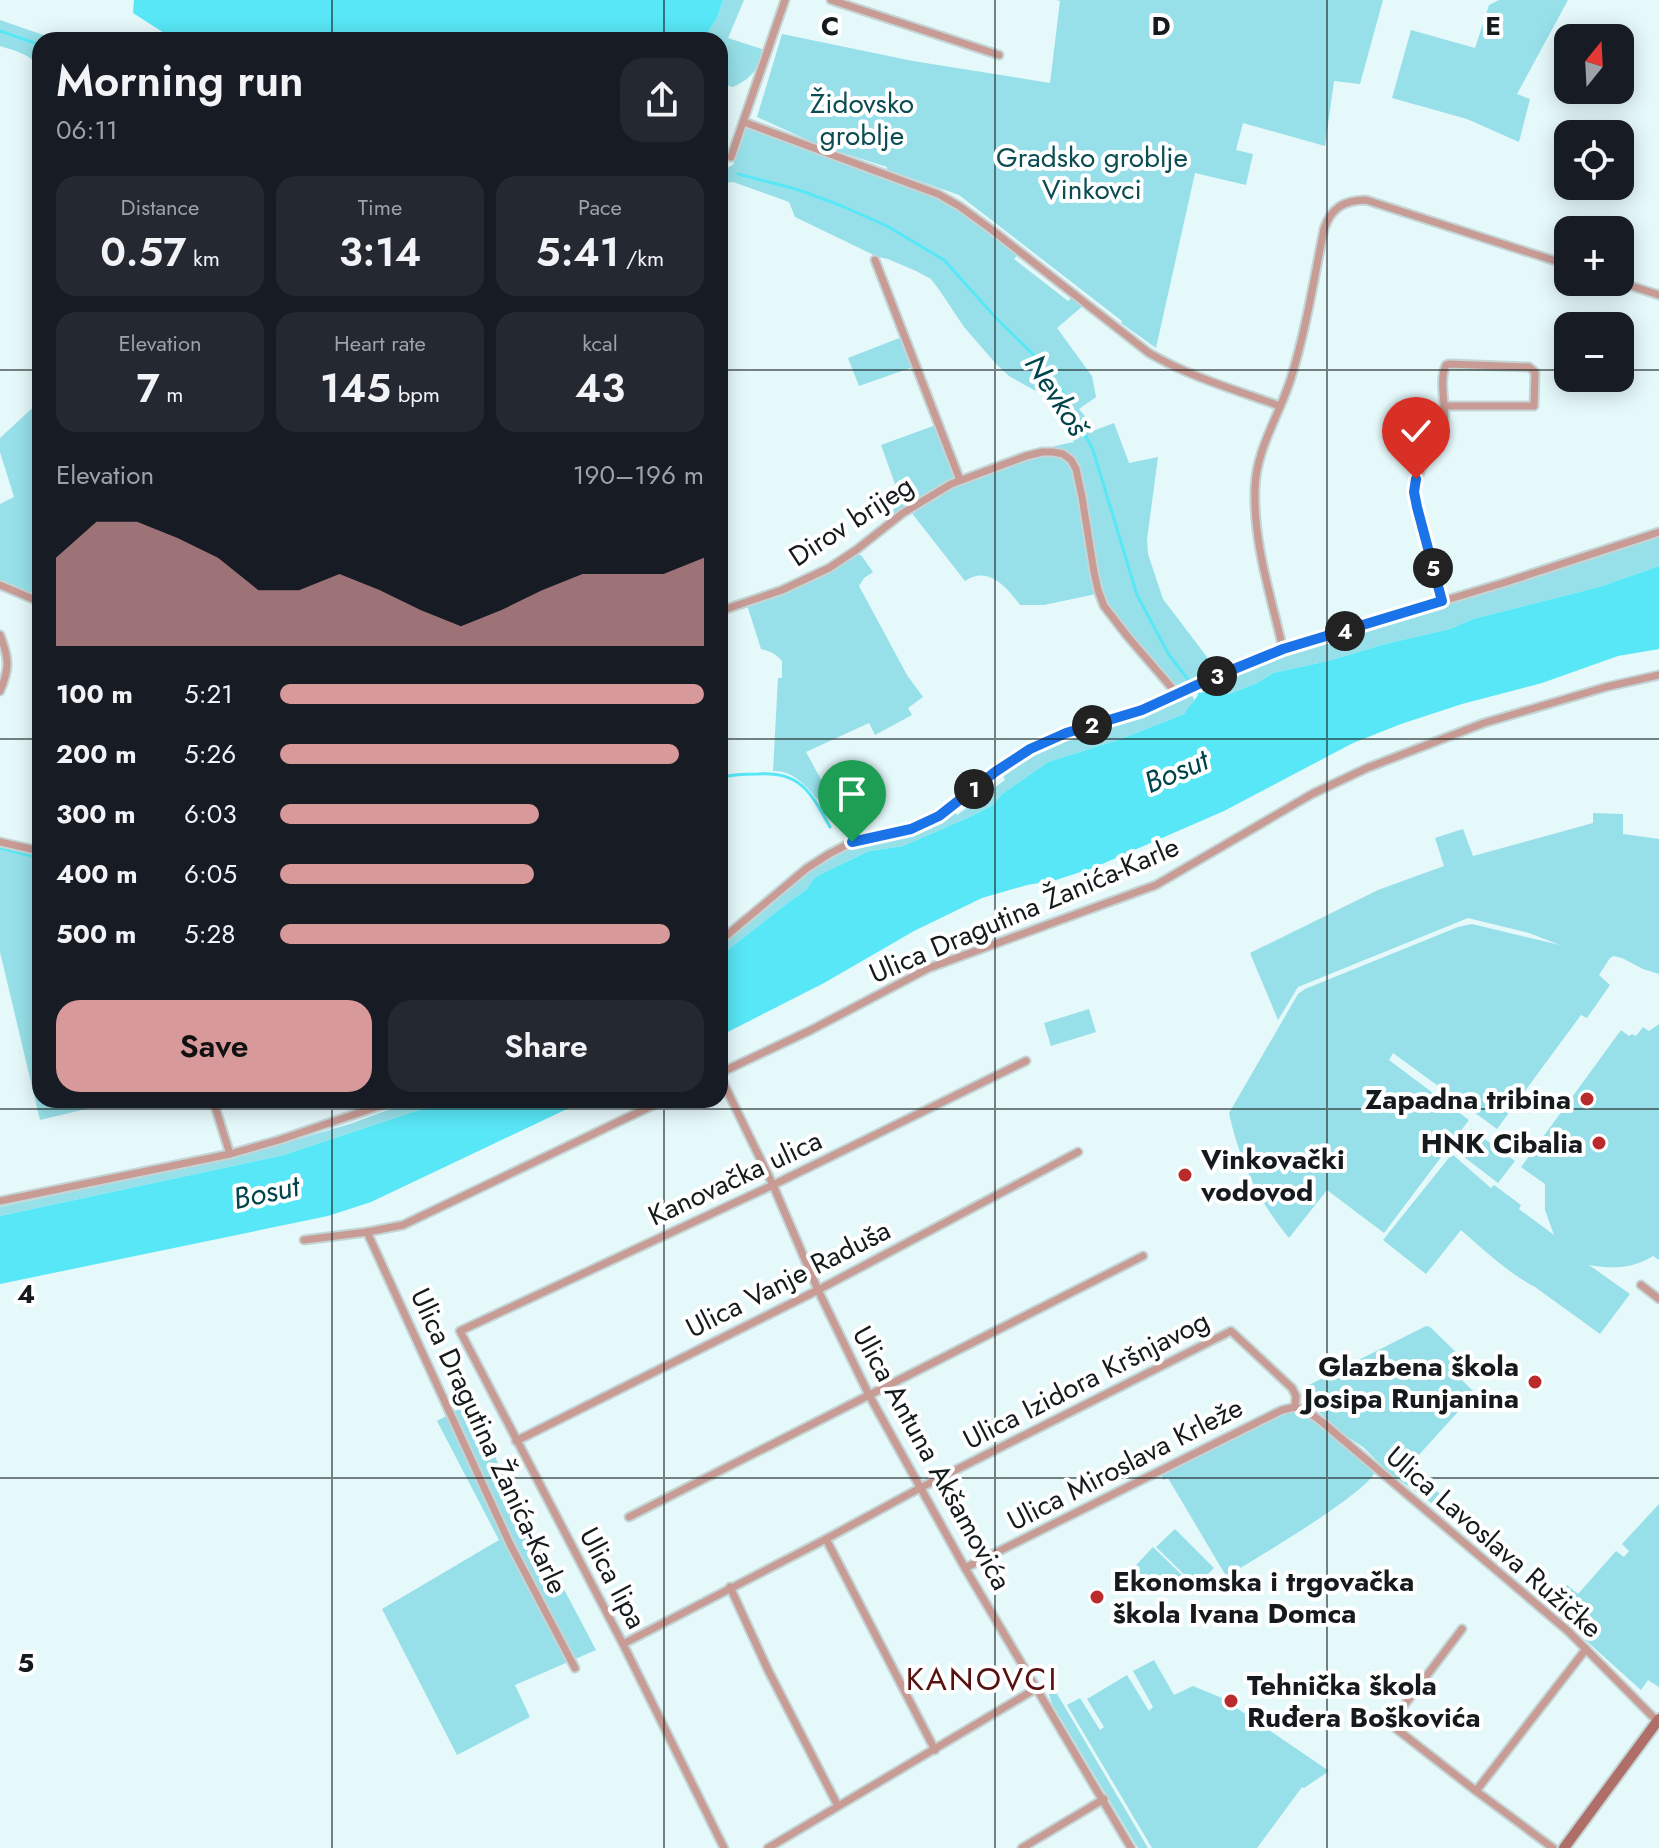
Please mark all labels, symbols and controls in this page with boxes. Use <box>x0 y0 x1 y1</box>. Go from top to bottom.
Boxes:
text: C <box>821 7 839 45</box>
text: D <box>1151 7 1171 45</box>
text: E <box>1485 7 1501 45</box>
north arrow <box>1554 24 1634 104</box>
map controls <box>1554 24 1634 392</box>
text: Morning run <box>56 49 304 113</box>
button: share <box>620 58 704 142</box>
park label: Židovsko groblje <box>810 83 914 156</box>
text: 06:11 <box>56 111 118 149</box>
button: locate <box>1554 120 1634 200</box>
park label: Gradsko groblje Vinkovci <box>996 137 1188 210</box>
text: Distance <box>121 191 199 223</box>
text: Time <box>358 191 402 223</box>
text: Pace <box>578 191 622 223</box>
button: + <box>1554 216 1634 296</box>
text: 0.57 <box>100 223 186 281</box>
text: 3:14 <box>339 223 421 281</box>
text: 5:41 <box>536 223 619 281</box>
text: km <box>186 242 220 274</box>
text: /km <box>619 242 664 274</box>
button: − <box>1554 312 1634 392</box>
text: Elevation <box>119 327 201 359</box>
text: Heart rate <box>334 327 426 359</box>
text: kcal <box>582 327 618 359</box>
water label: Nevkoš <box>1014 346 1101 446</box>
text: 7 <box>137 359 160 417</box>
text: 145 <box>320 359 391 417</box>
text: 43 <box>575 359 625 417</box>
text: m <box>160 378 183 410</box>
text: bpm <box>391 378 440 410</box>
pin <box>1382 397 1450 479</box>
icon: check <box>1394 409 1438 453</box>
text: Elevation <box>56 456 154 494</box>
text: 190–196 m <box>573 456 704 494</box>
street label: Dirov brijeg <box>781 465 921 577</box>
pin: 5 <box>1413 548 1453 588</box>
text: 5 <box>1426 552 1440 584</box>
pin: 4 <box>1325 611 1365 651</box>
text: 4 <box>1337 615 1353 647</box>
pin: 3 <box>1197 656 1237 696</box>
text: 3 <box>1210 660 1224 692</box>
text: 100 m <box>56 675 133 713</box>
text: 5:21 <box>184 675 233 713</box>
pin: 2 <box>1072 705 1112 745</box>
text: 2 <box>1085 709 1099 741</box>
text: 200 m <box>56 735 137 773</box>
text: 5:26 <box>184 735 236 773</box>
water label: Bosut <box>1137 738 1217 804</box>
pin <box>818 760 886 842</box>
pin: 1 <box>954 769 994 809</box>
icon: arrive <box>830 772 874 816</box>
text: 1 <box>968 773 980 805</box>
text: 300 m <box>56 795 136 833</box>
text: 6:03 <box>184 795 237 833</box>
street label: Ulica Dragutina Žanića-Karle <box>863 826 1185 994</box>
text: 400 m <box>56 855 138 893</box>
text: 6:05 <box>184 855 237 893</box>
text: 500 m <box>56 915 136 953</box>
text: 5:28 <box>184 915 235 953</box>
button: Save <box>56 1000 372 1092</box>
button: Share <box>388 1000 704 1092</box>
place label: Zapadna tribina <box>1365 1079 1571 1120</box>
marker: Zapadna tribina <box>1578 1090 1596 1108</box>
street label: Kanovačka ulica <box>641 1120 829 1236</box>
place label: HNK Cibalia <box>1421 1123 1583 1164</box>
marker: HNK Cibalia <box>1590 1134 1608 1152</box>
place label: Vinkovački vodovod <box>1200 1139 1345 1212</box>
water label: Bosut <box>229 1164 305 1220</box>
marker: Vinkovački vodovod <box>1176 1166 1194 1184</box>
street label: Ulica Vanje Raduša <box>679 1210 897 1348</box>
text: 4 <box>17 1275 35 1313</box>
street label: Ulica Dragutina Žanića-Karle <box>400 1281 578 1601</box>
street label: Ulica Izidora Kršnjavog <box>956 1300 1216 1460</box>
street label: Ulica Antuna Akšamovića <box>842 1318 1022 1598</box>
place label: Glazbena škola Josipa Runjanina <box>1299 1346 1519 1419</box>
marker: Glazbena škola Josipa Runjanina <box>1526 1373 1544 1391</box>
street label: Ulica Miroslava Krleže <box>1000 1387 1250 1541</box>
street label: Ulica Lavoslava Ružičke <box>1377 1436 1611 1648</box>
street label: Ulica lipa <box>569 1520 657 1636</box>
place label: Ekonomska i trgovačka škola Ivana Domca <box>1113 1561 1414 1634</box>
marker: Ekonomska i trgovačka škola Ivana Domca <box>1088 1588 1106 1606</box>
text: 5 <box>18 1644 34 1682</box>
district label: KANOVCI <box>906 1656 1058 1702</box>
place label: Tehnička škola Ruđera Boškovića <box>1247 1665 1481 1738</box>
marker: Tehnička škola Ruđera Boškovića <box>1222 1692 1240 1710</box>

